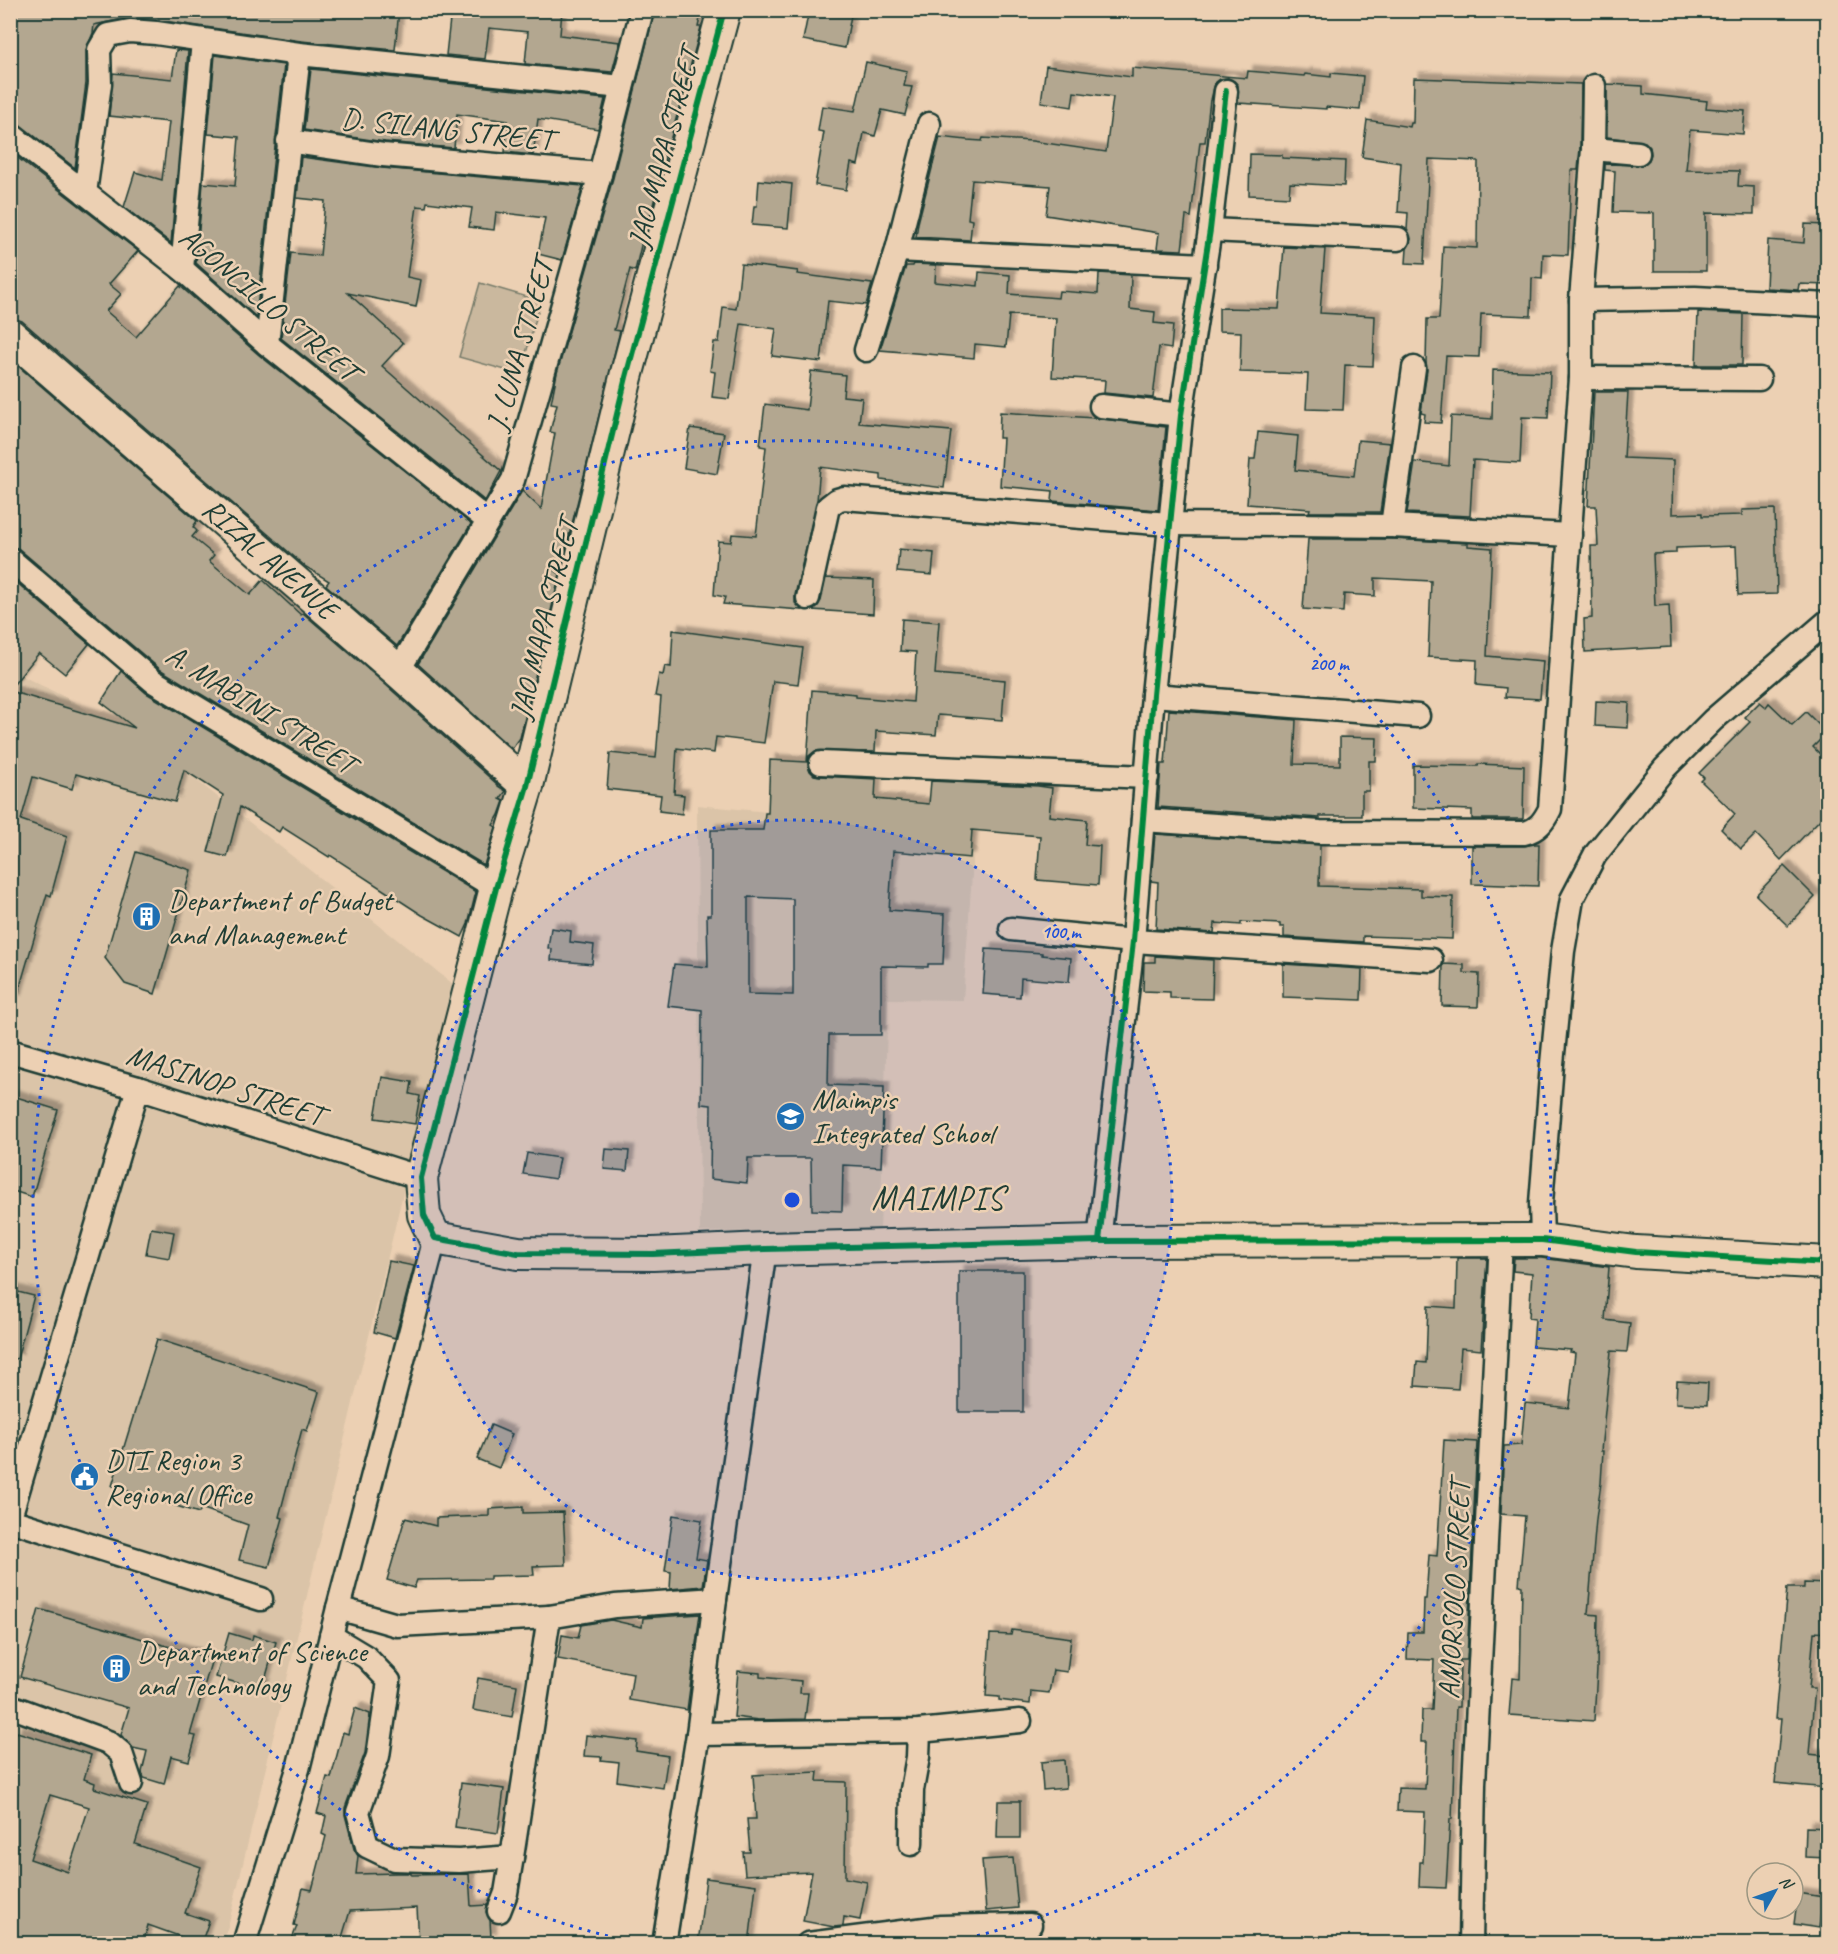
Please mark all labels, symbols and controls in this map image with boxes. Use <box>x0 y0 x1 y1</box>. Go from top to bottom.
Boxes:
street label: JAO MAPA STREET <box>619 38 710 254</box>
street label: D. SILANG STREET <box>339 99 562 160</box>
street label: AGONCILLO STREET <box>172 218 372 395</box>
street label: J. LUNA STREET <box>477 248 565 437</box>
street label: RIZAL AVENUE <box>195 490 348 630</box>
street label: JAO MAPA STREET <box>500 509 589 725</box>
street label: A. MABINI STREET <box>159 635 368 786</box>
text: 200 m <box>1310 653 1350 675</box>
place label: Department of Budget and Management <box>168 881 395 953</box>
building icon: Department of Budget and Management <box>131 901 163 933</box>
text: 100 m <box>1042 921 1082 943</box>
street label: MASINOP STREET <box>122 1035 335 1137</box>
place label: Maimpis Integrated School <box>812 1080 999 1152</box>
school or university icon: Maimpis Integrated School <box>775 1100 807 1132</box>
district label: MAIMPIS <box>872 1177 1009 1219</box>
centre of rings <box>782 1190 802 1210</box>
place label: DTI Region 3 Regional Office <box>105 1441 253 1513</box>
public building icon: DTI Region 3 Regional Office <box>68 1461 100 1493</box>
street label: AMORSOLO STREET <box>1429 1473 1479 1700</box>
place label: Department of Science and Technology <box>137 1632 369 1704</box>
building icon: Department of Science and Technology <box>100 1652 132 1684</box>
north arrow <box>1745 1861 1805 1921</box>
text: N <box>1775 1872 1799 1895</box>

